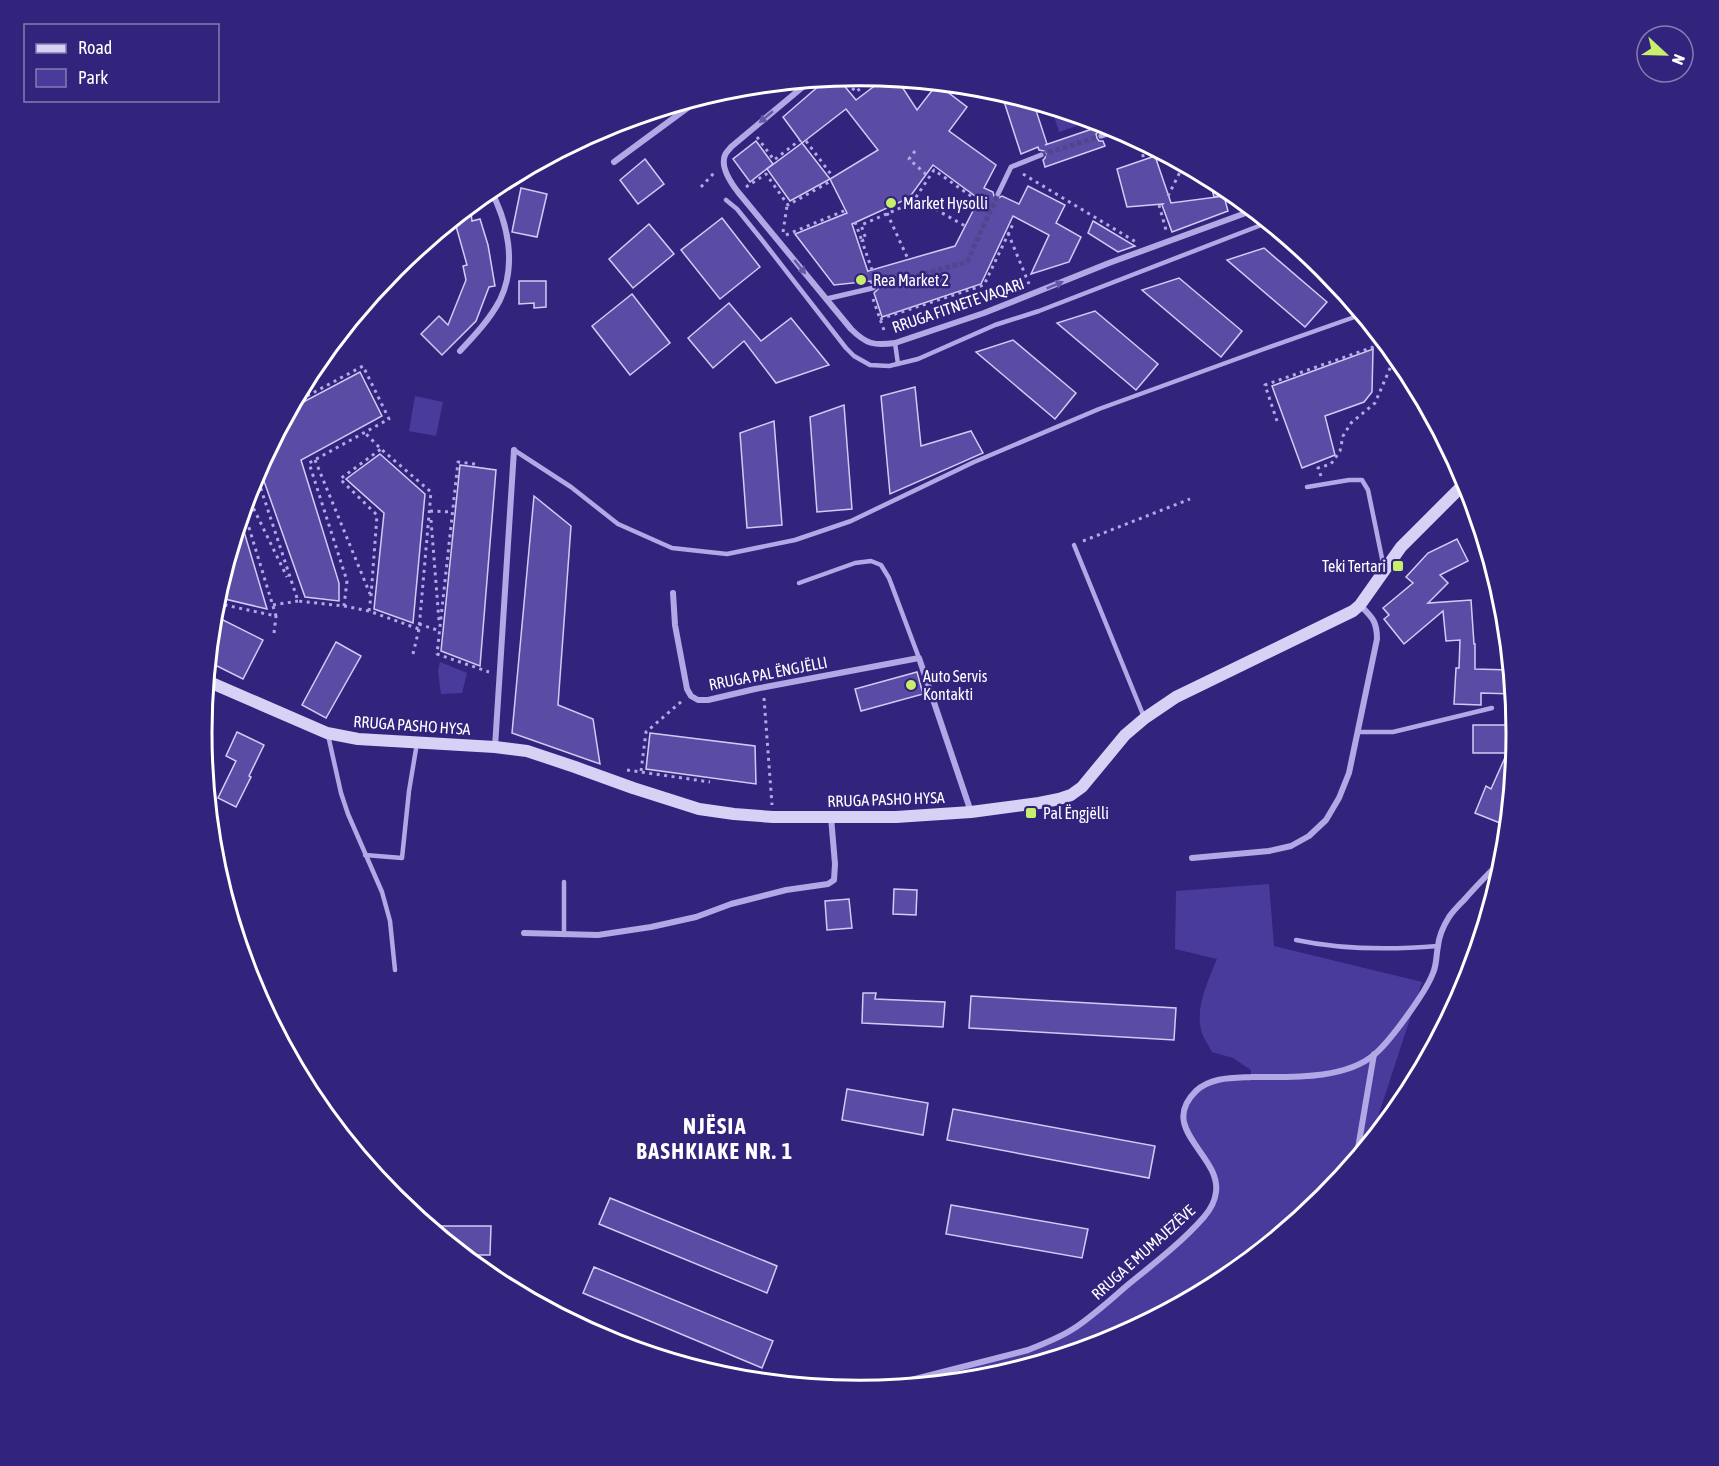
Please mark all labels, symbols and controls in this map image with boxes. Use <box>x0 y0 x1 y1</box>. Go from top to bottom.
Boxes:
legend <box>24 24 219 102</box>
north arrow <box>1635 24 1695 84</box>
text: Road <box>78 37 112 58</box>
text: N <box>1669 52 1689 67</box>
text: Park <box>78 67 108 88</box>
one-way arrow <box>758 111 774 124</box>
place label: Market Hysolli <box>903 194 988 213</box>
marker: Market Hysolli <box>884 196 898 210</box>
one-way arrow <box>794 260 806 275</box>
place label: Rea Market 2 <box>873 271 949 289</box>
marker: Rea Market 2 <box>854 273 868 287</box>
street label: RRUGA FITNETE VAQARI <box>890 274 1026 336</box>
one-way arrow <box>1046 280 1064 289</box>
place label: Teki Tertari <box>1322 557 1386 575</box>
marker: Teki Tertari <box>1391 559 1405 573</box>
street label: RRUGA PAL ËNGJËLLI <box>707 653 829 693</box>
place label: Auto Servis Kontakti <box>923 667 988 703</box>
marker: Auto Servis Kontakti <box>904 678 918 692</box>
street label: RRUGA PASHO HYSA <box>353 712 471 738</box>
street label: RRUGA PASHO HYSA <box>827 788 945 810</box>
place label: Pal Ëngjëlli <box>1043 804 1109 823</box>
marker: Pal Ëngjëlli <box>1024 806 1038 820</box>
district label: NJËSIA BASHKIAKE NR. 1 <box>636 1113 794 1164</box>
street label: RRUGA E MUMAJEZËVE <box>1088 1201 1198 1303</box>

